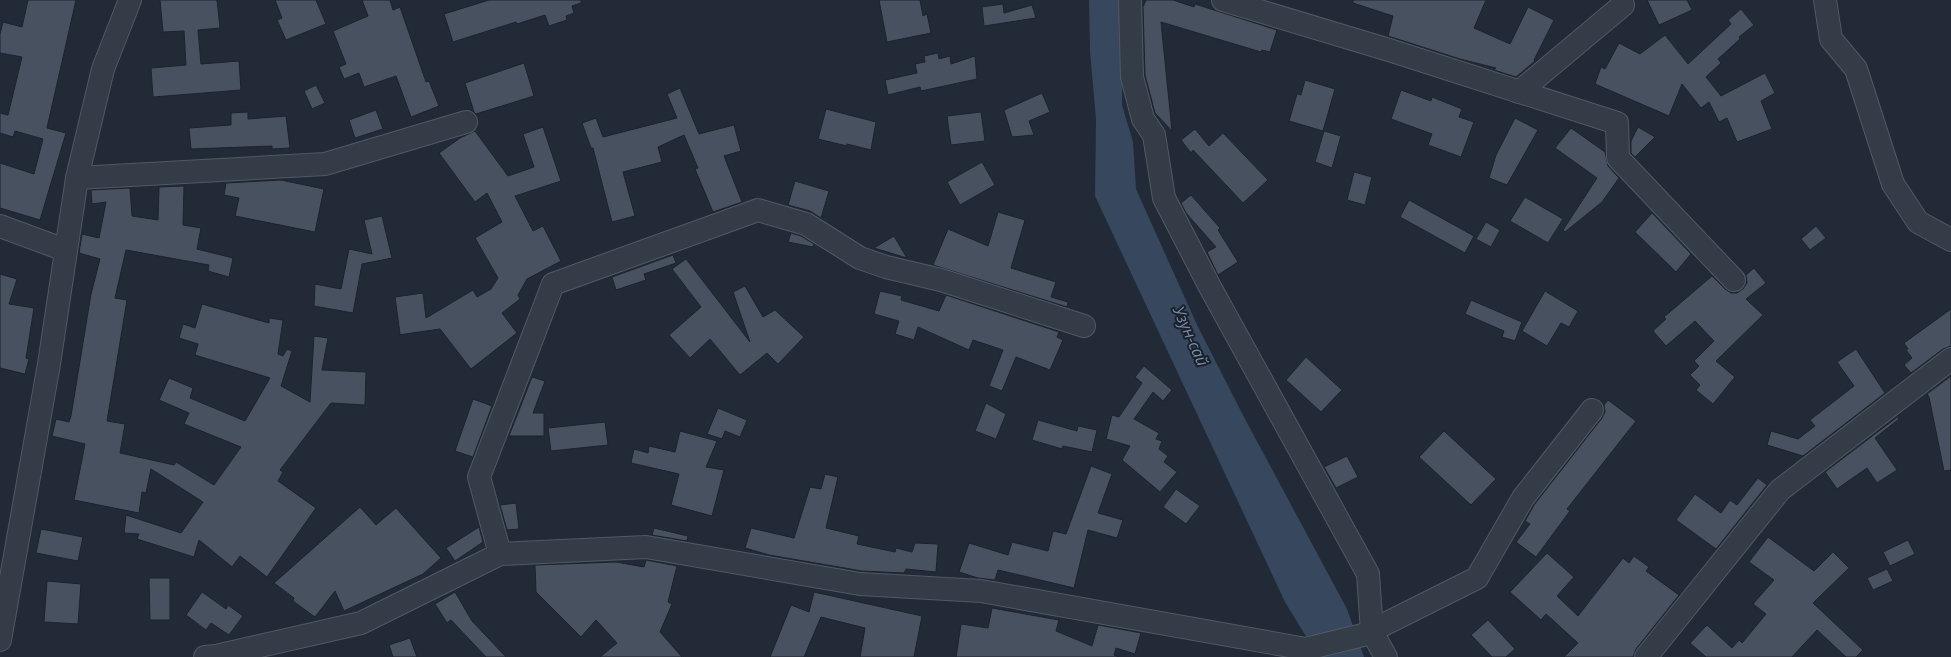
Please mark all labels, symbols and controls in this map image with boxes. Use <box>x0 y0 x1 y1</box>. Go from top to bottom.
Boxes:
water label: Узун-сай <box>1168 302 1214 370</box>

